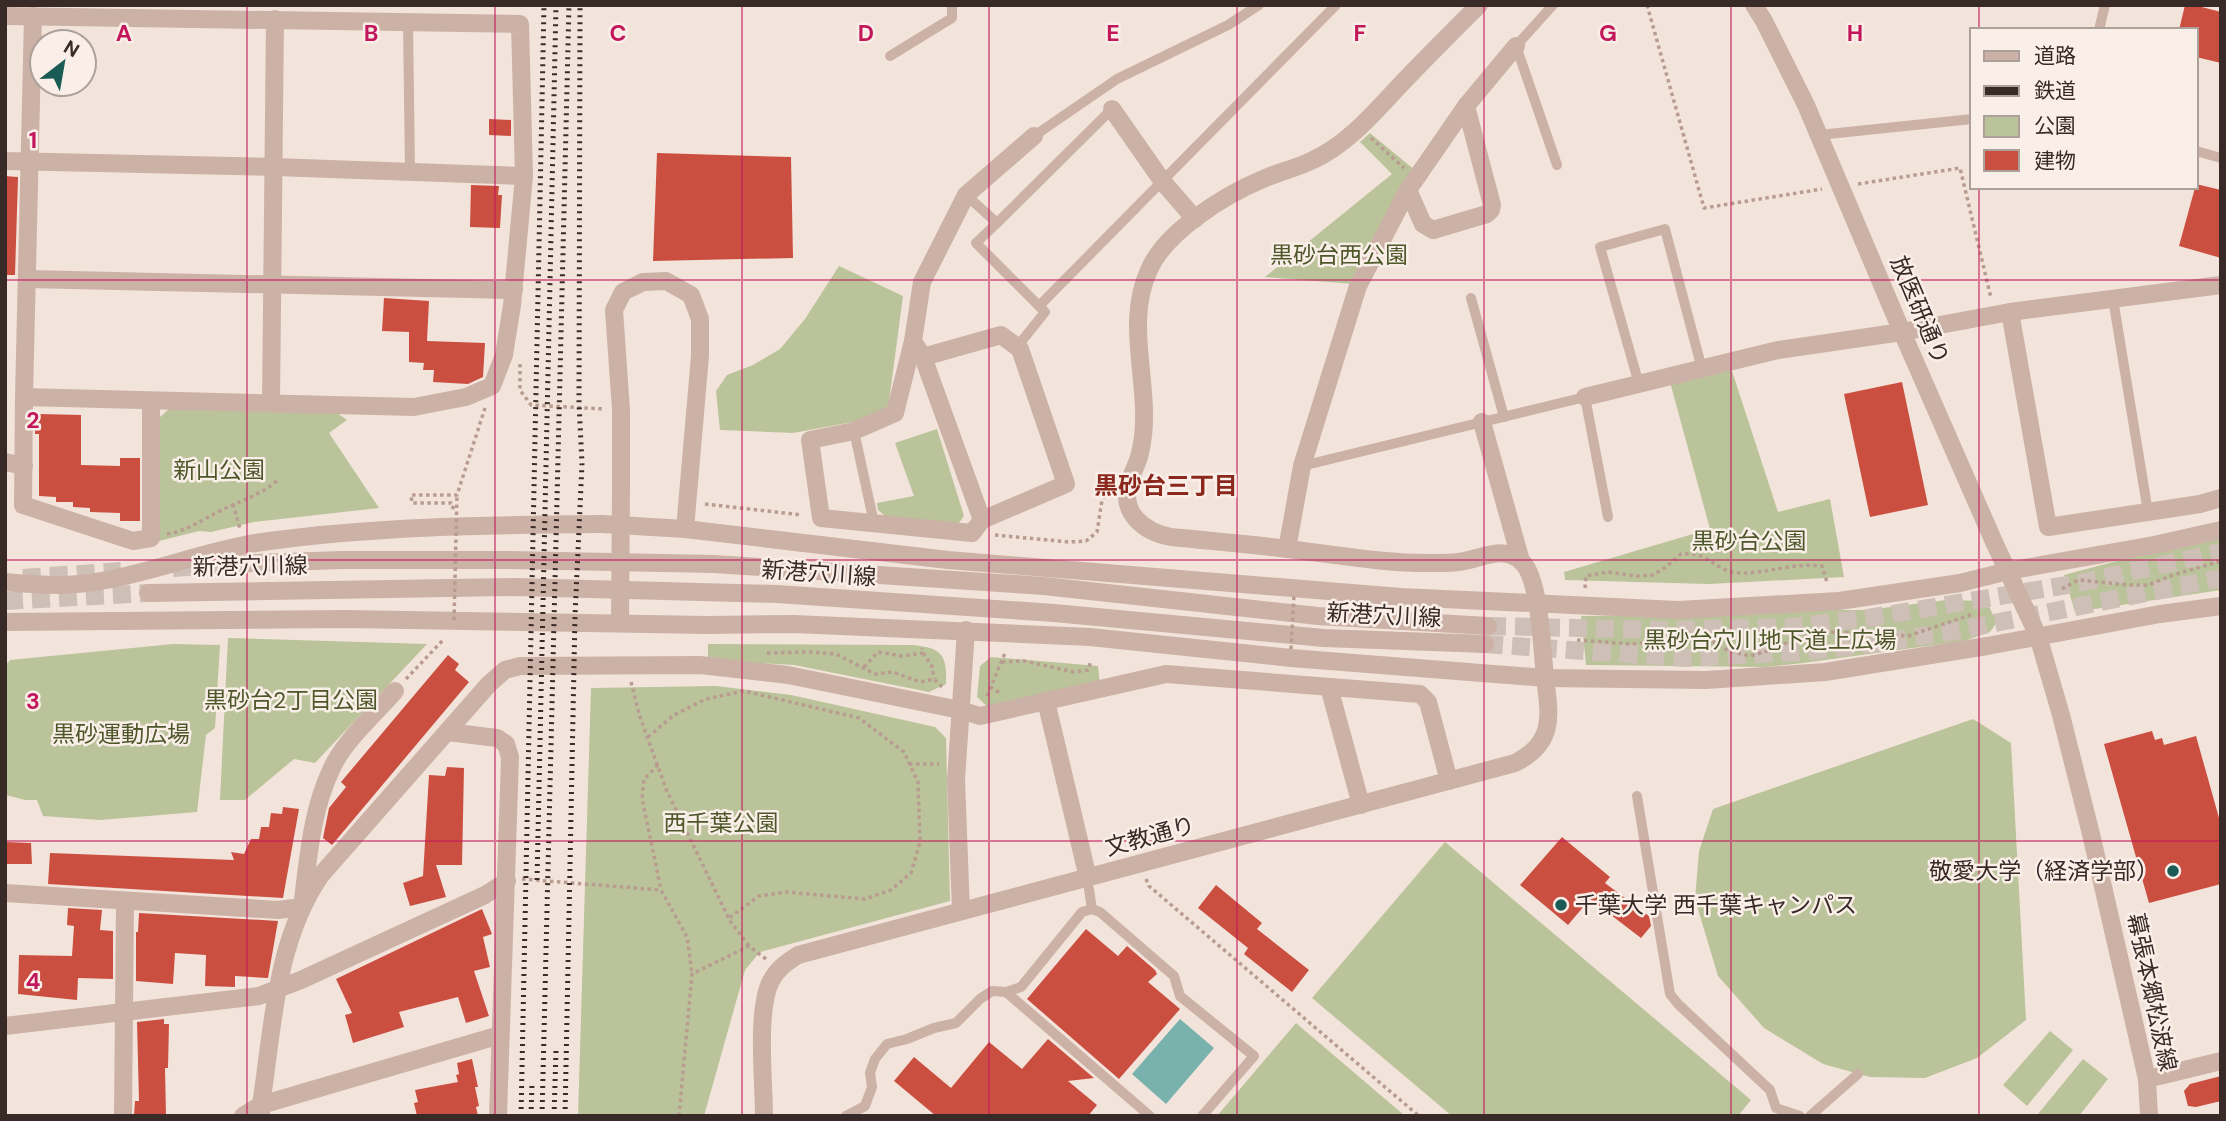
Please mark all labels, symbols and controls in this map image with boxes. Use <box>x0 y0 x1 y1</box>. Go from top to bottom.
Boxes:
text: A <box>116 18 132 48</box>
text: B <box>364 18 378 48</box>
text: C <box>610 18 626 48</box>
text: D <box>858 18 874 48</box>
text: E <box>1106 18 1120 48</box>
text: F <box>1354 18 1367 48</box>
text: G <box>1599 18 1617 48</box>
text: H <box>1847 18 1863 48</box>
north arrow <box>28 28 98 98</box>
legend <box>1970 28 2198 189</box>
text: N <box>59 35 84 63</box>
text: 道路 <box>2034 42 2076 70</box>
text: 鉄道 <box>2034 77 2076 105</box>
text: 公園 <box>2034 112 2076 140</box>
text: 1 <box>29 125 37 155</box>
text: 建物 <box>2034 147 2076 175</box>
park label: 黒砂台西公園 <box>1270 240 1408 270</box>
street label: 放医研通り <box>1884 251 1956 369</box>
text: 2 <box>26 405 40 435</box>
park label: 新山公園 <box>173 455 265 485</box>
district label: 黒砂台三丁目 <box>1094 470 1238 501</box>
park label: 黒砂台公園 <box>1692 526 1807 556</box>
street label: 新港穴川線 <box>192 550 308 582</box>
street label: 新港穴川線 <box>761 554 877 592</box>
street label: 新港穴川線 <box>1326 597 1442 633</box>
park label: 黒砂台穴川地下道上広場 <box>1644 625 1897 655</box>
park label: 黒砂台2丁目公園 <box>204 685 378 715</box>
text: 3 <box>26 686 40 716</box>
park label: 黒砂運動広場 <box>52 719 190 749</box>
park label: 西千葉公園 <box>664 808 779 838</box>
street label: 文教通り <box>1102 810 1198 862</box>
place label: 敬愛大学（経済学部） <box>1929 856 2159 886</box>
marker: 敬愛大学（経済学部） <box>2165 863 2181 879</box>
place label: 千葉大学 西千葉キャンパス <box>1575 890 1857 920</box>
marker: 千葉大学 西千葉キャンパス <box>1553 897 1569 913</box>
street label: 幕張本郷松波線 <box>2121 910 2183 1074</box>
text: 4 <box>26 966 41 996</box>

